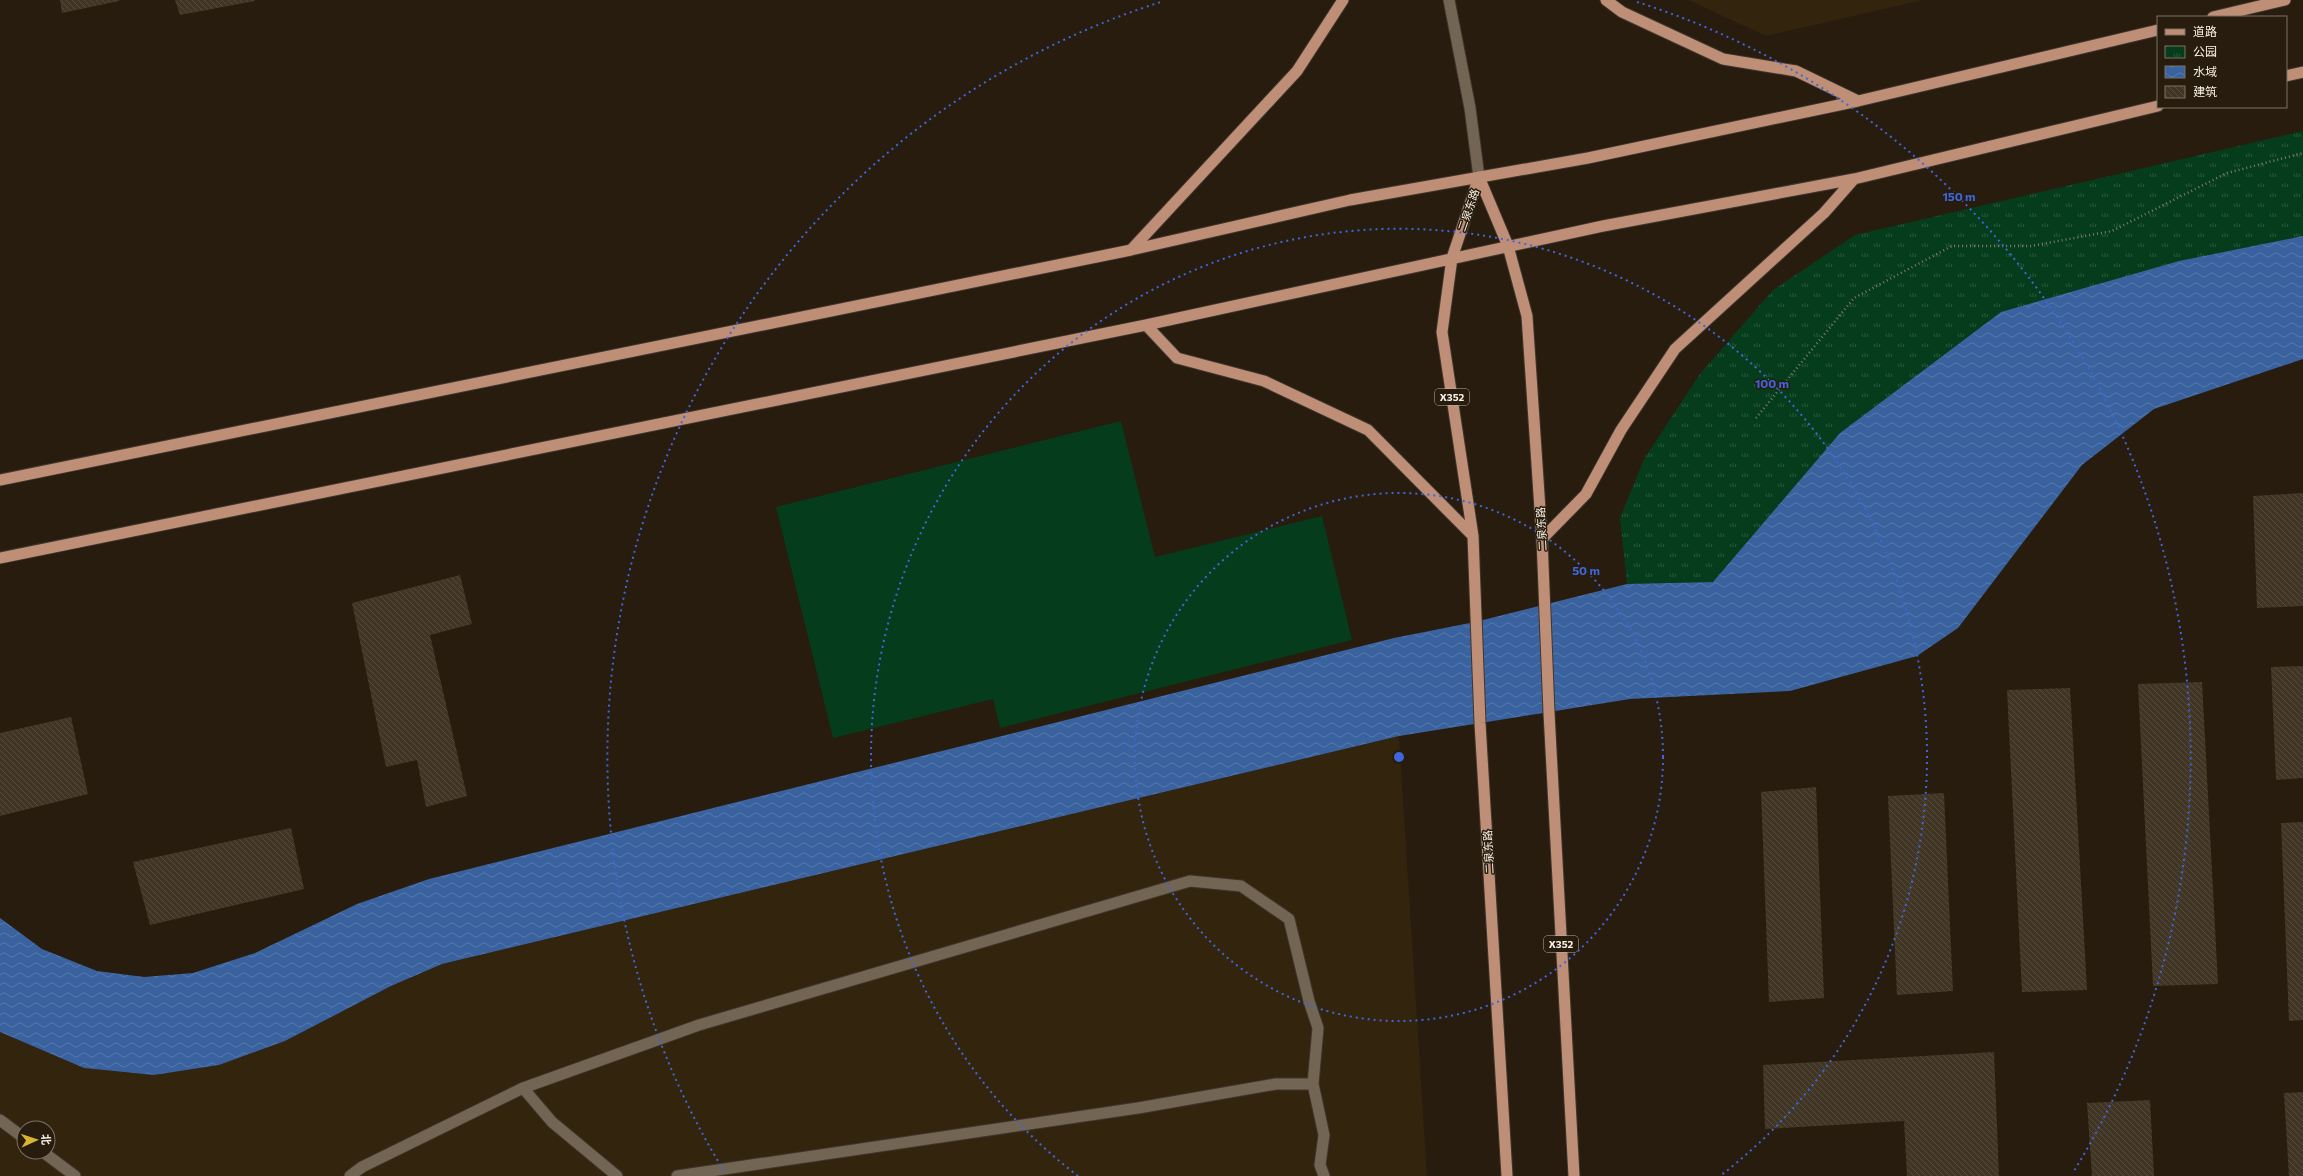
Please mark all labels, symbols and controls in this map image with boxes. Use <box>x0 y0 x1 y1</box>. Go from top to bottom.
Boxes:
legend <box>2157 16 2287 108</box>
text: 道路 <box>2193 24 2217 38</box>
text: 公园 <box>2193 44 2217 58</box>
text: 水域 <box>2193 64 2217 78</box>
text: 建筑 <box>2193 84 2217 98</box>
street label: 二泉东路 <box>1455 187 1481 233</box>
text: 150 m <box>1942 189 1976 203</box>
text: 100 m <box>1755 376 1789 390</box>
road number: X352 <box>1435 389 1469 405</box>
street label: 二泉东路 <box>1533 507 1549 551</box>
text: 50 m <box>1572 563 1600 577</box>
centre of rings <box>1392 750 1406 764</box>
street label: 二泉东路 <box>1480 830 1496 874</box>
road number: X352 <box>1544 936 1578 952</box>
north arrow <box>16 1120 56 1160</box>
text: 北 <box>40 1134 53 1145</box>

